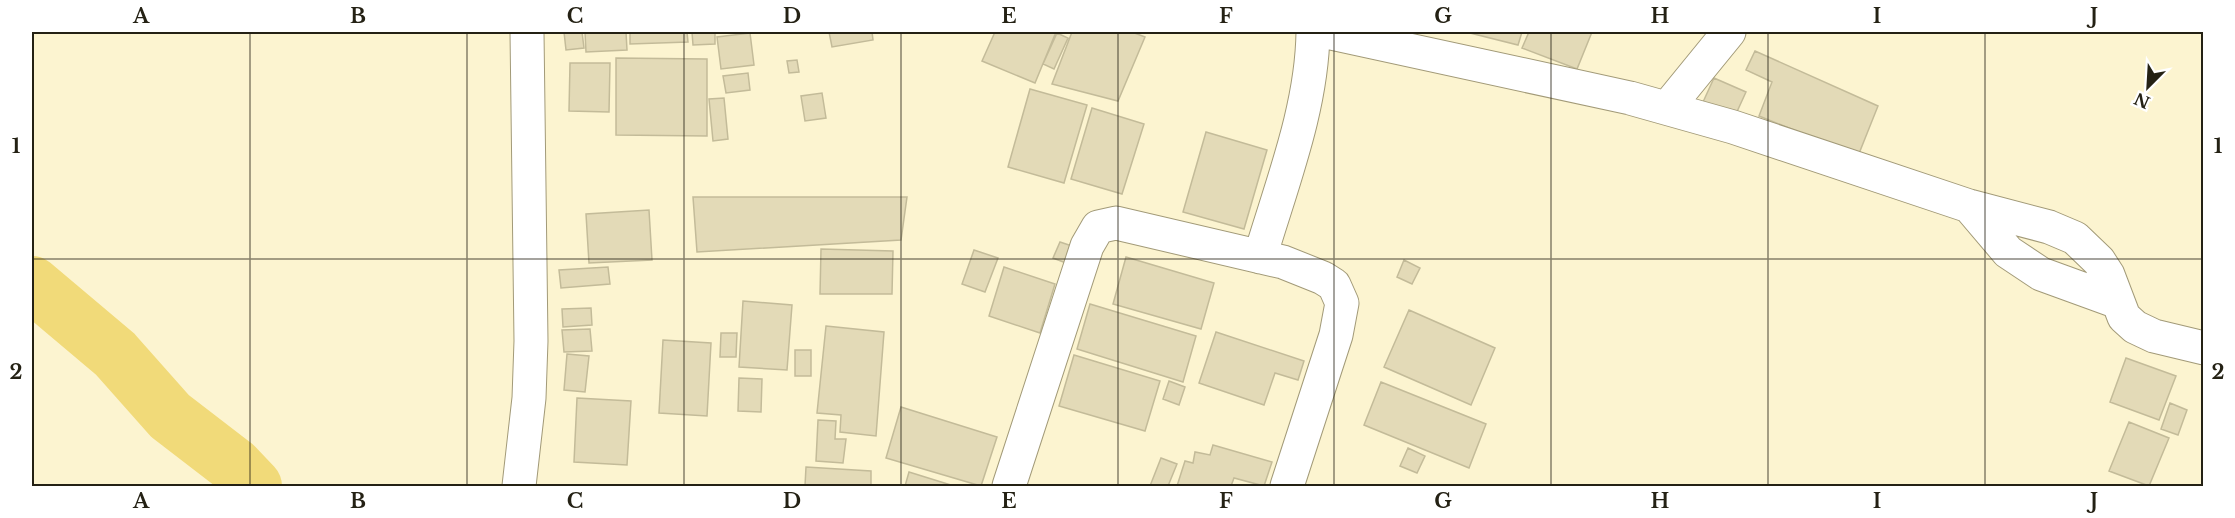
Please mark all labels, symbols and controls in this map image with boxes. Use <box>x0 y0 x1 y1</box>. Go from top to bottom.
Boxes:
text: A <box>132 4 150 28</box>
text: B <box>350 4 366 28</box>
text: C <box>567 4 583 28</box>
text: D <box>783 4 801 28</box>
text: E <box>1001 4 1017 28</box>
text: F <box>1219 4 1233 28</box>
text: G <box>1434 4 1452 28</box>
text: H <box>1651 4 1670 28</box>
text: I <box>1873 4 1881 28</box>
text: J <box>2086 4 2098 28</box>
north arrow <box>2118 57 2178 117</box>
text: N <box>2131 89 2153 113</box>
text: 1 <box>12 134 21 158</box>
text: 1 <box>2214 134 2223 158</box>
text: 2 <box>9 360 23 384</box>
text: 2 <box>2211 360 2225 384</box>
text: A <box>132 489 150 513</box>
text: B <box>350 489 366 513</box>
text: C <box>567 489 583 513</box>
text: D <box>783 489 801 513</box>
text: E <box>1001 489 1017 513</box>
text: F <box>1219 489 1233 513</box>
text: G <box>1434 489 1452 513</box>
text: H <box>1651 489 1670 513</box>
text: I <box>1873 489 1881 513</box>
text: J <box>2086 489 2098 513</box>

